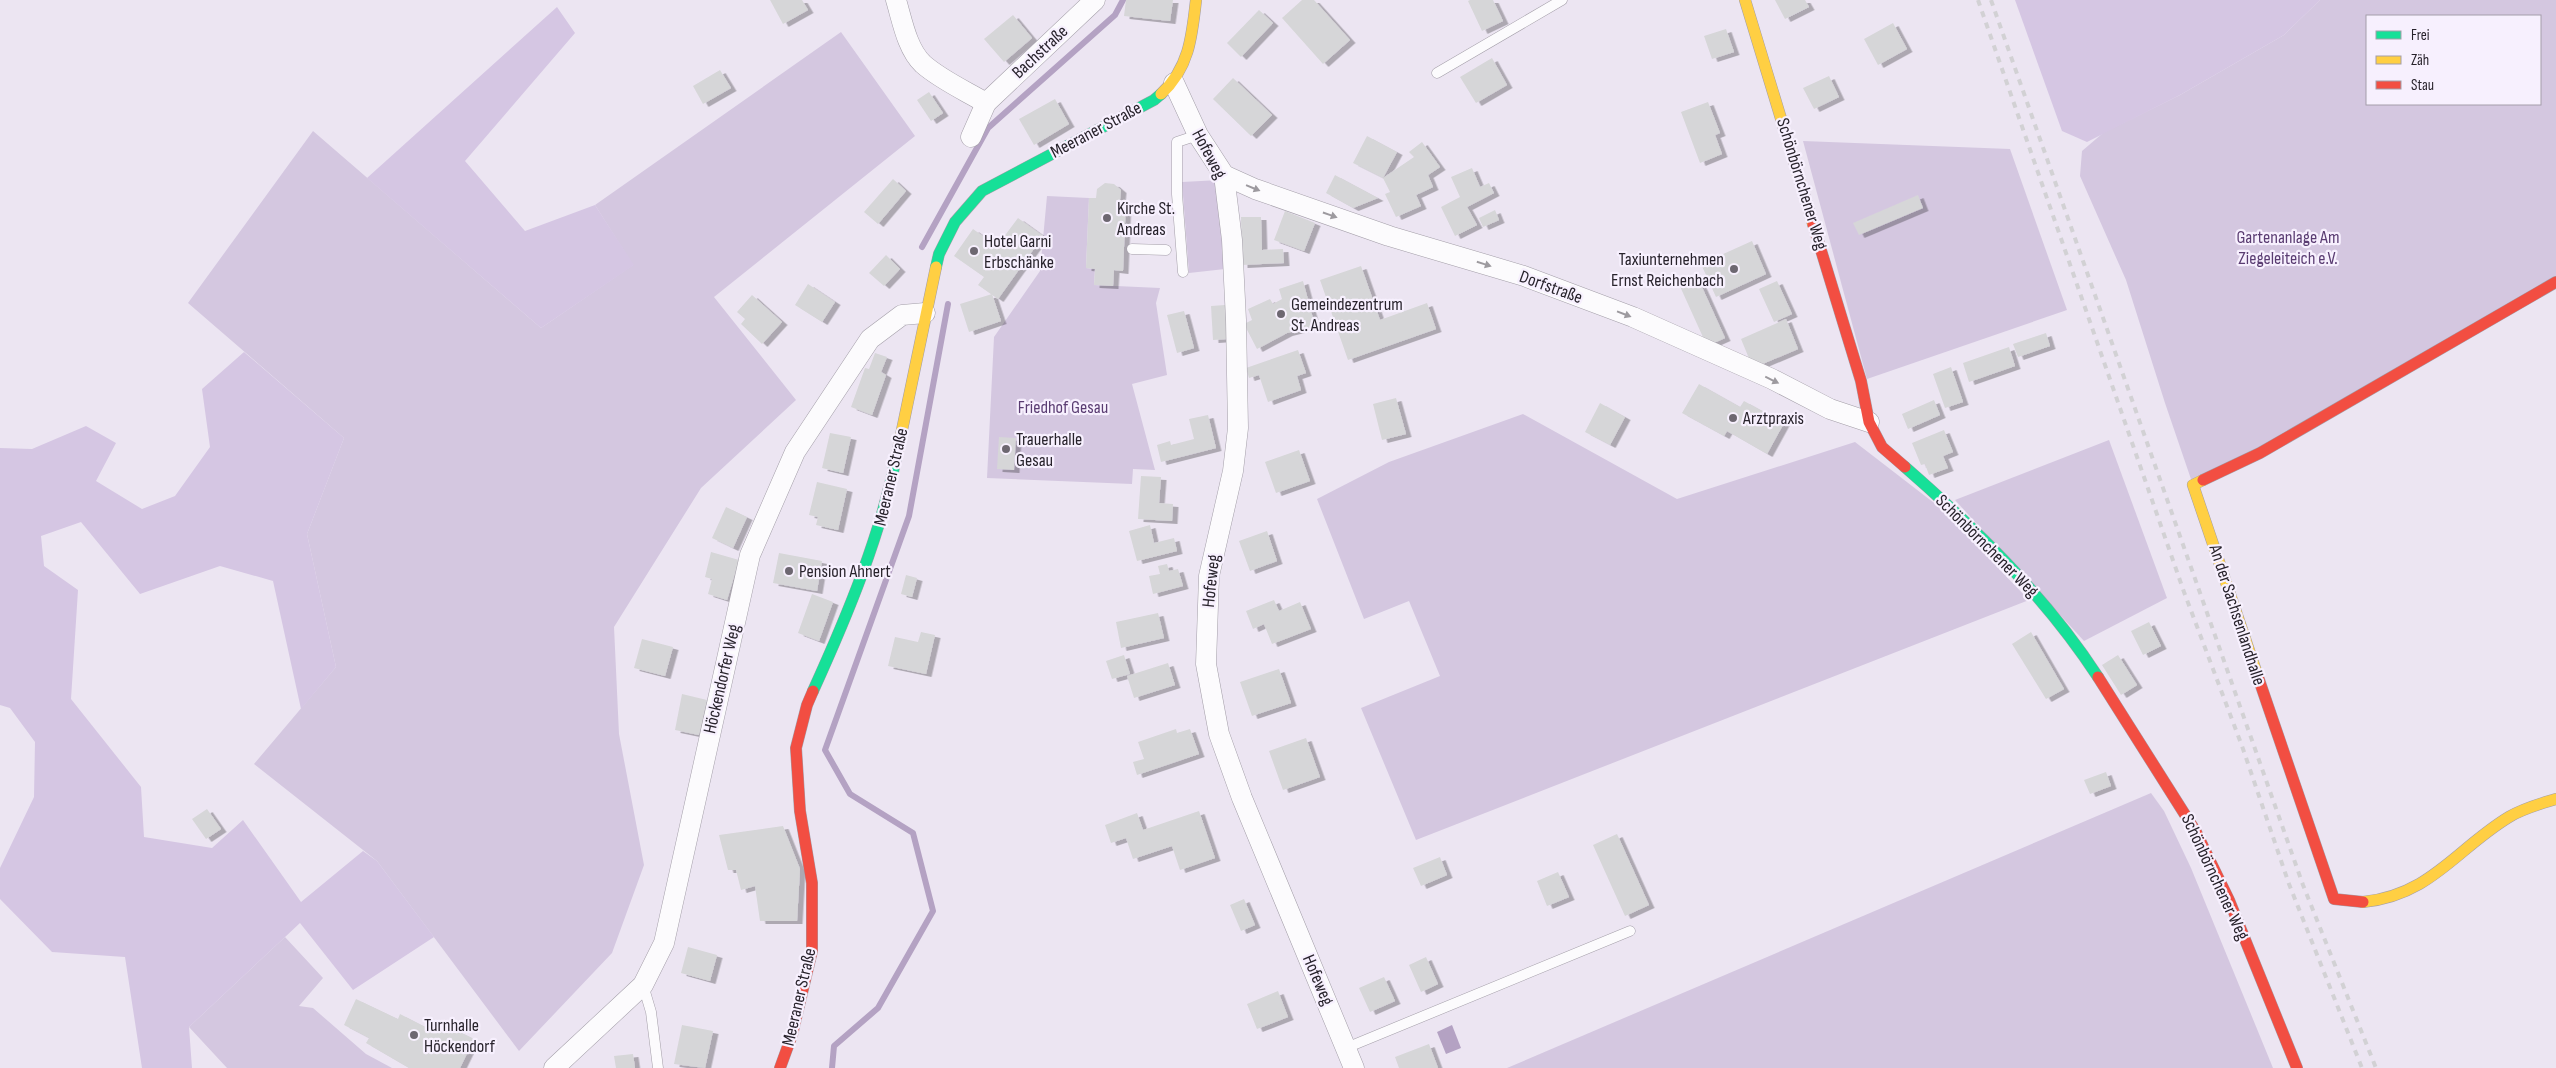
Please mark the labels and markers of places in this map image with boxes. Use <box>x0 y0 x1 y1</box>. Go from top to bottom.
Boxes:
place label: Kirche St. Andreas <box>1116 198 1175 240</box>
marker: Kirche St. Andreas <box>1101 212 1113 224</box>
place label: Hotel Garni Erbschänke <box>984 231 1054 273</box>
marker: Hotel Garni Erbschänke <box>968 245 980 257</box>
place label: Taxiunternehmen Ernst Reichenbach <box>1611 249 1724 291</box>
marker: Taxiunternehmen Ernst Reichenbach <box>1728 263 1740 275</box>
place label: Gemeindezentrum St. Andreas <box>1291 294 1403 336</box>
marker: Gemeindezentrum St. Andreas <box>1275 308 1287 320</box>
place label: Arztpraxis <box>1742 408 1804 429</box>
marker: Arztpraxis <box>1727 412 1739 424</box>
place label: Trauerhalle Gesau <box>1016 429 1082 471</box>
marker: Trauerhalle Gesau <box>1000 443 1012 455</box>
place label: Pension Ahnert <box>799 561 891 582</box>
marker: Pension Ahnert <box>783 565 795 577</box>
place label: Turnhalle Höckendorf <box>424 1015 496 1057</box>
marker: Turnhalle Höckendorf <box>408 1029 420 1041</box>

